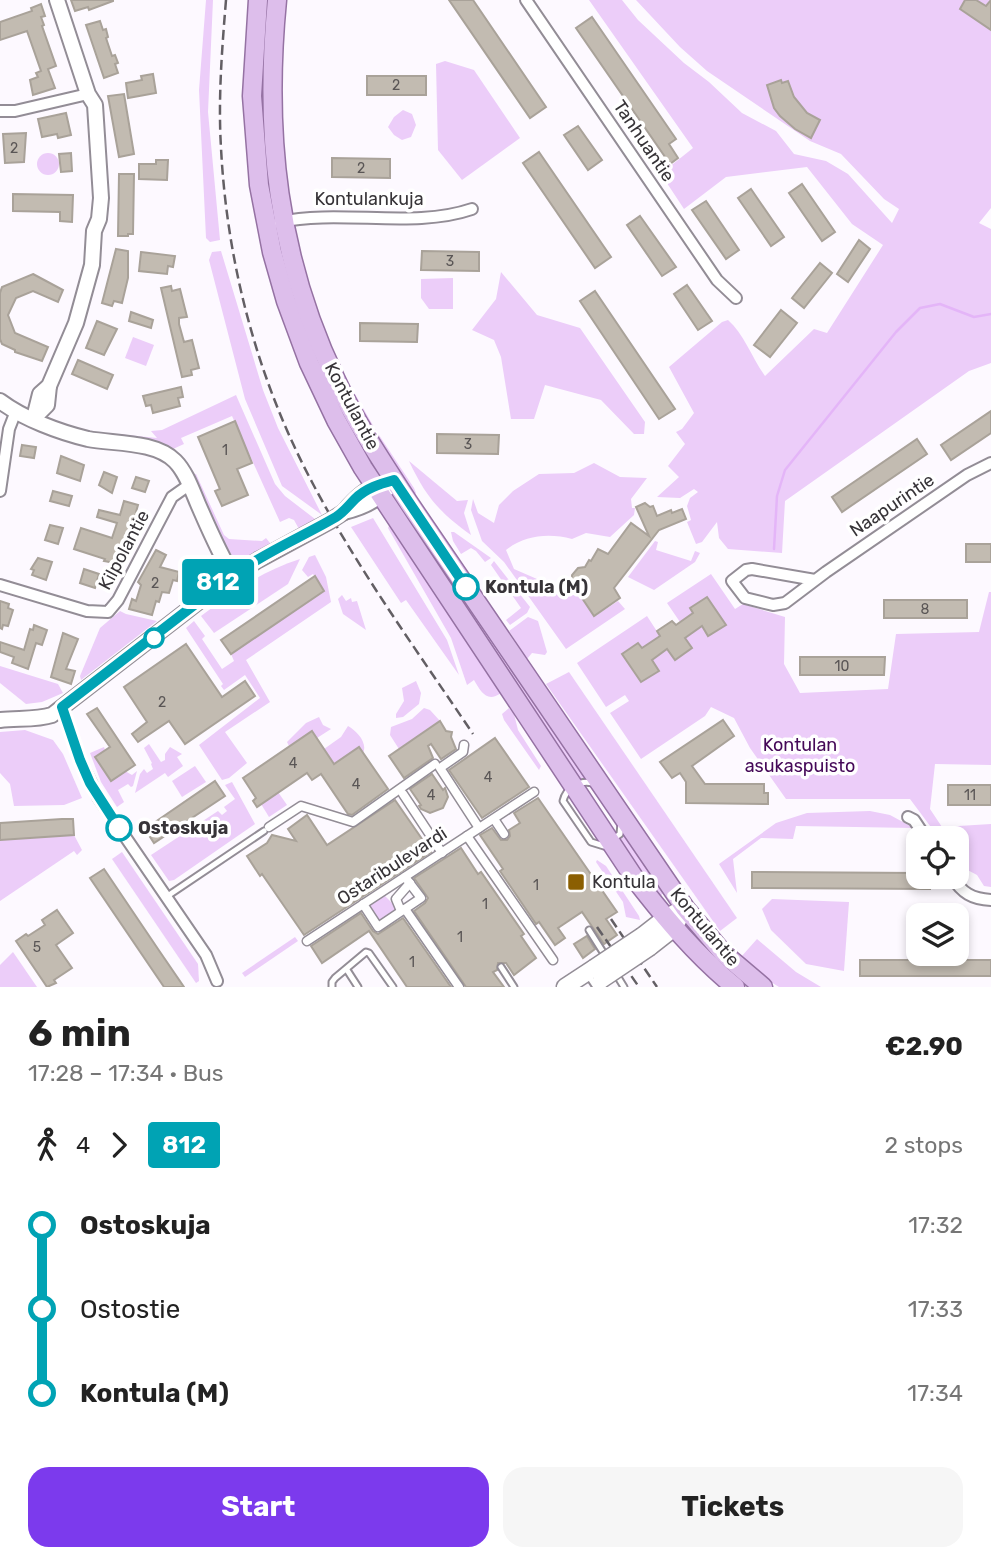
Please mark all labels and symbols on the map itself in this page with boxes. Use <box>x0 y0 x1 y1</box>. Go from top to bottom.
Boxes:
house number: 2 <box>392 77 400 94</box>
street label: Tanhuantie <box>609 96 679 186</box>
house number: 2 <box>10 140 18 157</box>
house number: 2 <box>357 160 365 177</box>
street label: Kontulankuja <box>314 188 424 210</box>
house number: 3 <box>446 253 454 270</box>
street label: Kontulantie <box>320 359 384 453</box>
house number: 3 <box>464 436 472 453</box>
house number: 1 <box>222 442 228 459</box>
street label: Naapurintie <box>845 469 939 541</box>
street label: Kilpolantie <box>94 506 154 594</box>
line badge: 812 <box>178 559 258 605</box>
marker: Kontula (M) <box>453 574 479 600</box>
house number: 2 <box>151 575 159 592</box>
place label: Kontula (M) <box>485 576 588 598</box>
house number: 8 <box>921 601 930 618</box>
unlabelled marker <box>144 628 164 648</box>
house number: 10 <box>835 658 850 675</box>
house number: 2 <box>158 694 166 711</box>
park label: Kontulan asukaspuisto <box>745 734 855 777</box>
house number: 4 <box>289 755 298 772</box>
house number: 4 <box>484 769 493 786</box>
house number: 4 <box>352 776 361 793</box>
house number: 4 <box>427 787 436 804</box>
house number: 11 <box>964 787 976 804</box>
marker: Ostoskuja <box>106 815 132 841</box>
place label: Ostoskuja <box>138 817 228 839</box>
street label: Ostaribulevardi <box>333 822 451 910</box>
place label: Kontula <box>592 871 656 893</box>
marker: Kontula <box>566 872 586 892</box>
house number: 1 <box>533 877 539 894</box>
street label: Kontulantie <box>666 883 744 971</box>
house number: 1 <box>482 896 488 913</box>
house number: 1 <box>457 929 463 946</box>
house number: 5 <box>33 939 41 956</box>
house number: 1 <box>409 954 415 971</box>

